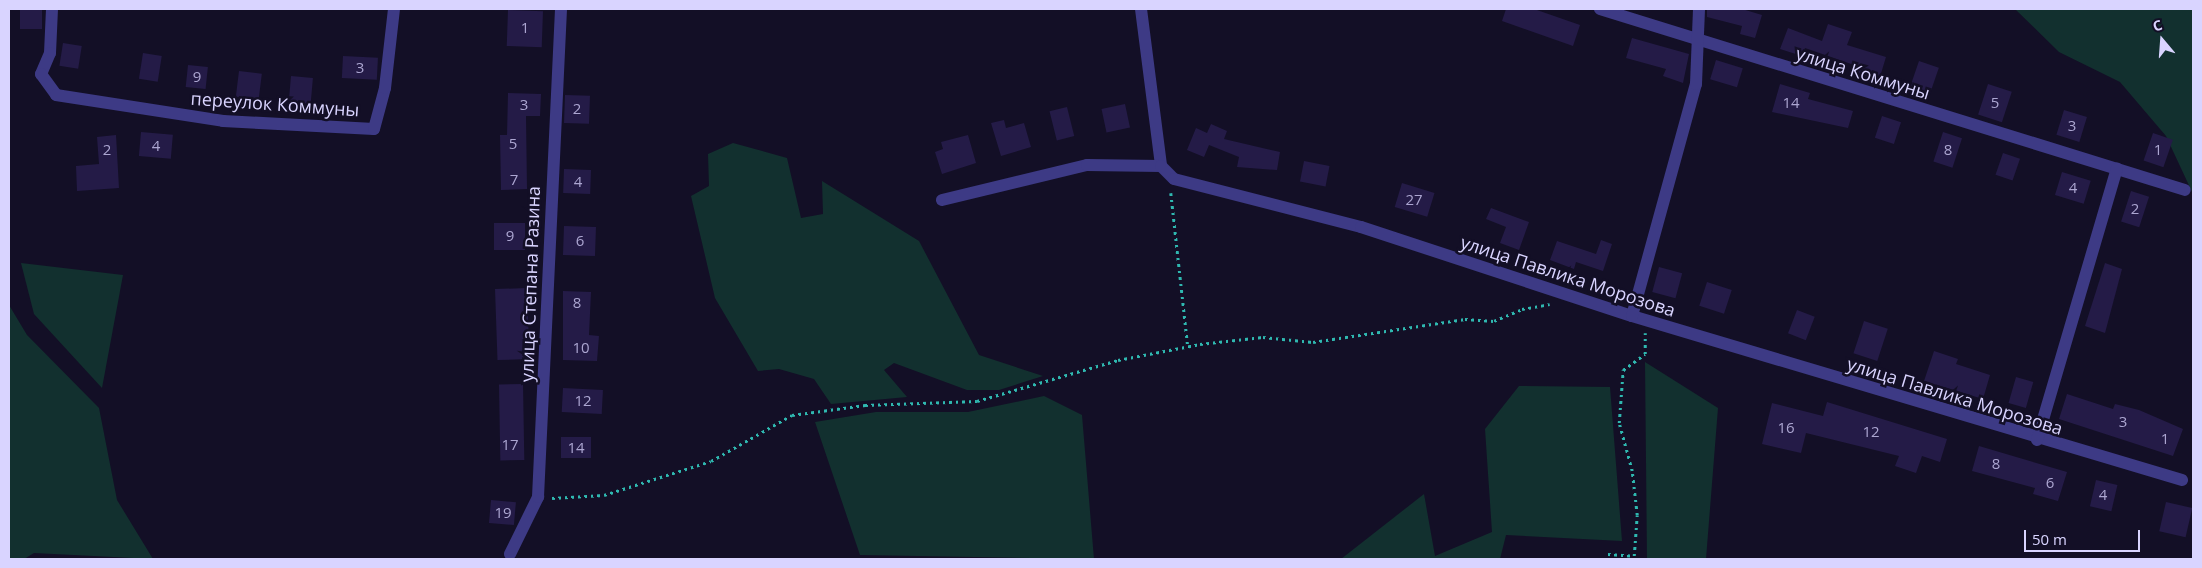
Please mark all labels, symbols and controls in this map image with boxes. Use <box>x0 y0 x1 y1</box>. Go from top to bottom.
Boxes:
north arrow <box>2137 15 2187 65</box>
text: С <box>2150 15 2164 36</box>
house number: 1 <box>521 19 529 37</box>
street label: улица Коммуны <box>1793 42 1933 104</box>
house number: 3 <box>356 59 364 77</box>
house number: 9 <box>193 68 201 86</box>
street label: переулок Коммуны <box>190 87 360 121</box>
house number: 14 <box>1782 94 1800 112</box>
house number: 5 <box>1991 94 1999 112</box>
house number: 3 <box>520 96 528 114</box>
house number: 2 <box>573 100 581 118</box>
house number: 3 <box>2068 117 2076 135</box>
house number: 5 <box>509 135 517 153</box>
house number: 4 <box>152 137 160 155</box>
house number: 2 <box>103 141 111 159</box>
house number: 8 <box>1944 141 1952 159</box>
house number: 1 <box>2154 141 2162 159</box>
house number: 7 <box>510 171 518 189</box>
house number: 4 <box>574 173 582 191</box>
house number: 4 <box>2069 179 2077 197</box>
street label: улица Степана Разина <box>516 186 544 382</box>
house number: 27 <box>1405 191 1423 209</box>
house number: 2 <box>2131 200 2139 218</box>
house number: 9 <box>506 227 514 245</box>
street label: улица Павлика Морозова <box>1458 231 1678 321</box>
house number: 6 <box>576 232 584 250</box>
house number: 8 <box>573 294 581 312</box>
house number: 10 <box>572 339 590 357</box>
street label: улица Павлика Морозова <box>1844 353 2066 439</box>
house number: 12 <box>574 392 592 410</box>
house number: 3 <box>2119 413 2127 431</box>
house number: 16 <box>1777 419 1795 437</box>
house number: 12 <box>1862 423 1880 441</box>
house number: 1 <box>2161 430 2169 448</box>
house number: 17 <box>501 436 519 454</box>
house number: 14 <box>567 439 585 457</box>
house number: 8 <box>1992 455 2000 473</box>
house number: 6 <box>2046 474 2054 492</box>
house number: 4 <box>2099 486 2107 504</box>
house number: 19 <box>494 504 512 522</box>
scale bar <box>2027 520 2143 552</box>
text: 50 m <box>2032 529 2067 549</box>

